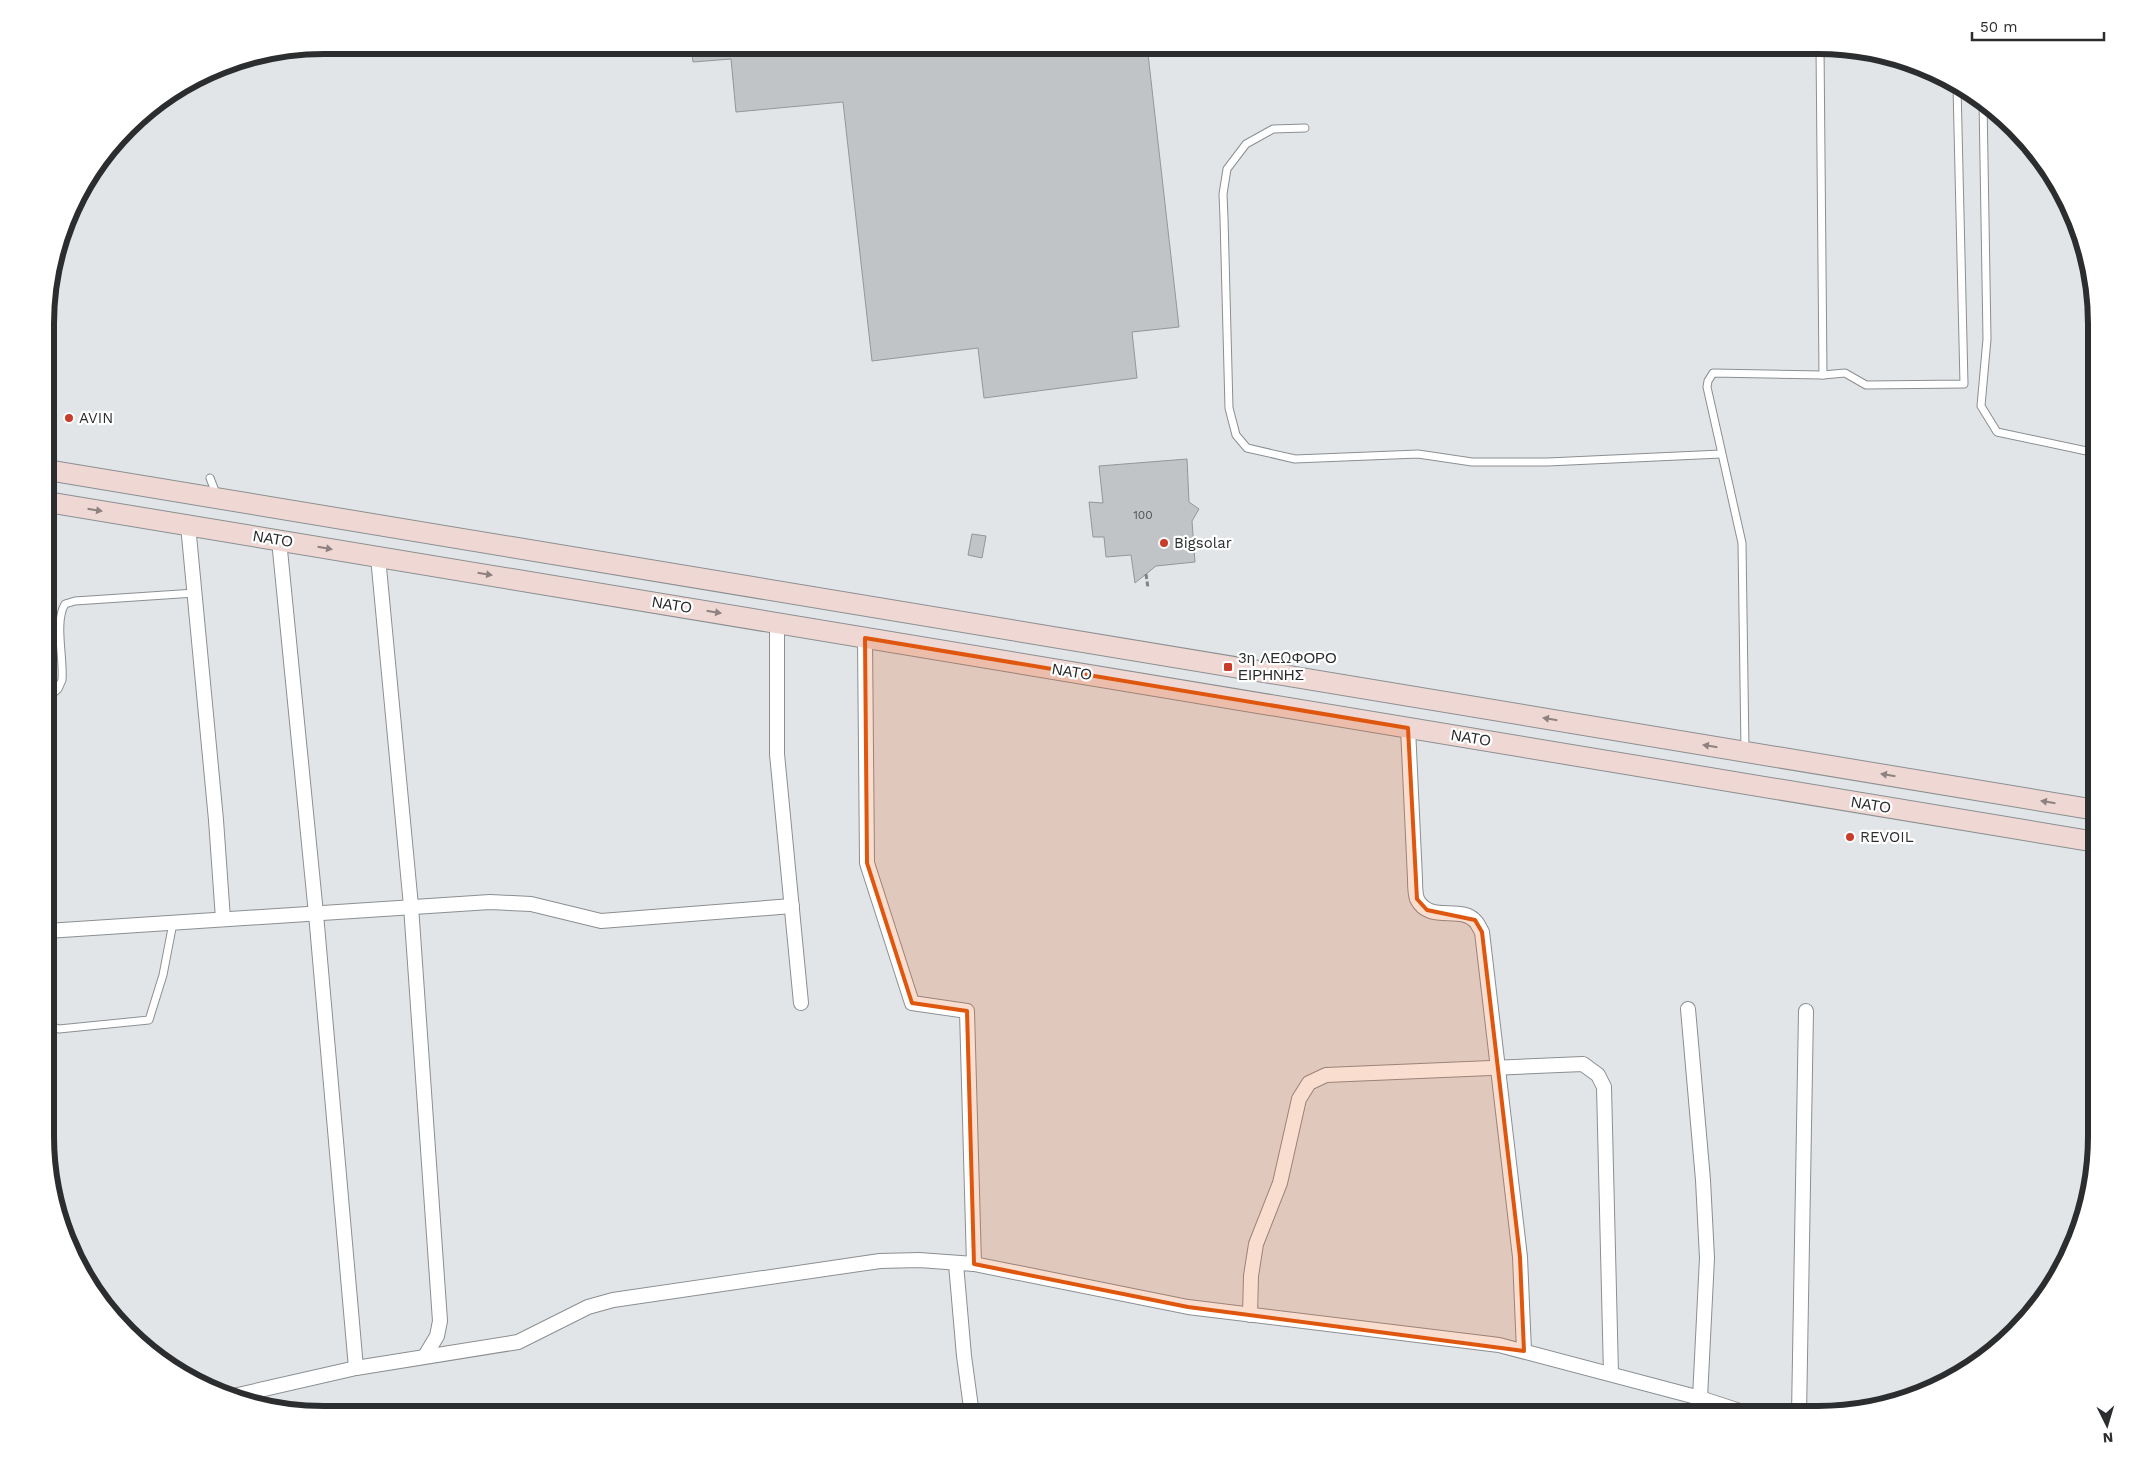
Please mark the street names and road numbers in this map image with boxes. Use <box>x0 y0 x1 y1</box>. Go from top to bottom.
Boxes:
street label: ΝΑΤΟ <box>252 527 294 551</box>
street label: ΝΑΤΟ <box>651 593 693 617</box>
street label: ΝΑΤΟ <box>1051 660 1093 684</box>
street label: ΝΑΤΟ <box>1450 726 1492 750</box>
street label: ΝΑΤΟ <box>1850 793 1892 817</box>

